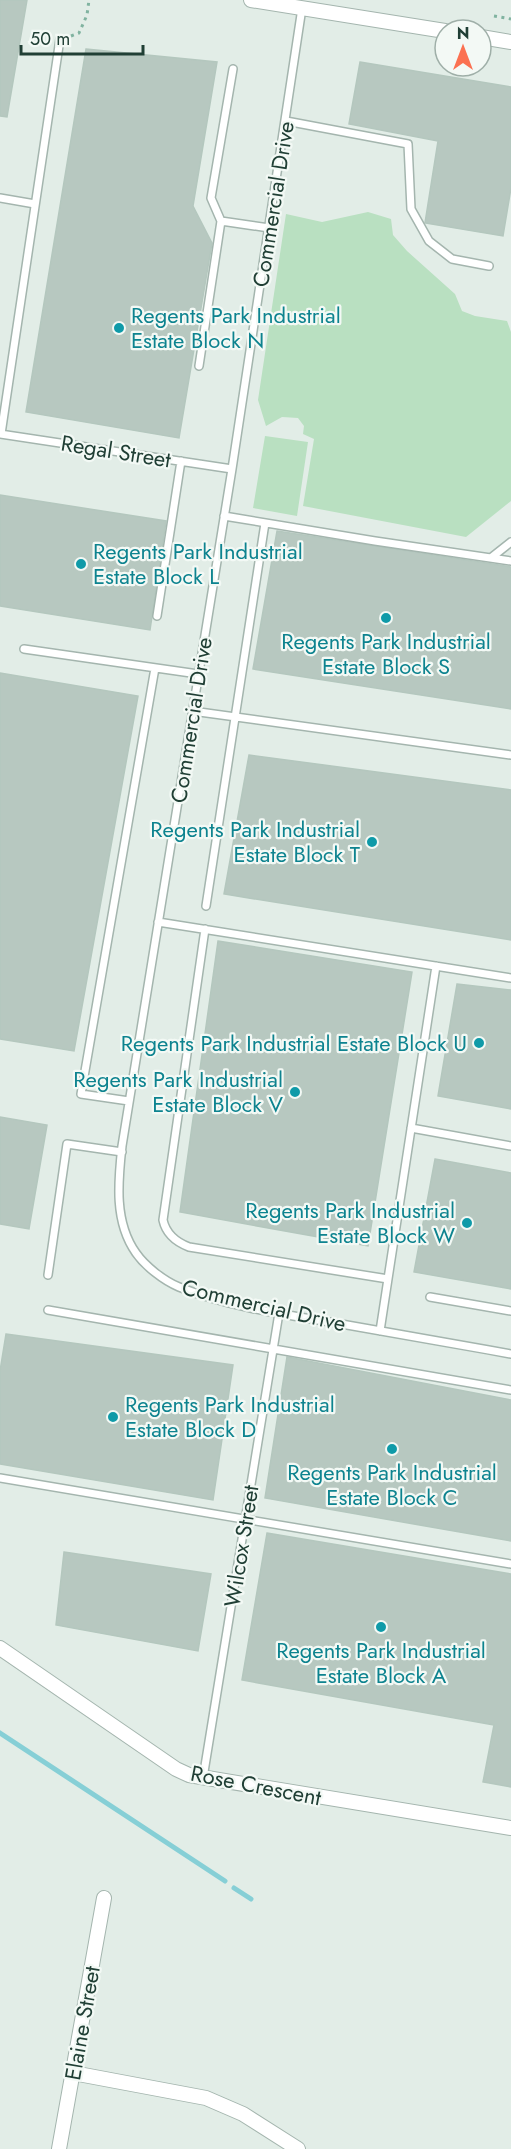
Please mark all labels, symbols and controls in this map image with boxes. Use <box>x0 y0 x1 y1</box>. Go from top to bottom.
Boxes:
scale bar <box>21 18 142 56</box>
north arrow <box>433 18 493 78</box>
text: N <box>457 22 469 45</box>
text: 50 m <box>30 26 70 52</box>
street label: Commercial Drive <box>244 119 302 289</box>
place label: Regents Park Industrial Estate Block N <box>131 299 341 356</box>
marker: Regents Park Industrial Estate Block N <box>112 321 126 335</box>
street label: Regal Street <box>59 427 174 476</box>
place label: Regents Park Industrial Estate Block L <box>93 535 303 592</box>
marker: Regents Park Industrial Estate Block L <box>74 557 88 571</box>
marker: Regents Park Industrial Estate Block S <box>379 611 393 625</box>
place label: Regents Park Industrial Estate Block S <box>281 625 491 682</box>
street label: Commercial Drive <box>162 635 220 805</box>
place label: Regents Park Industrial Estate Block T <box>150 813 361 870</box>
marker: Regents Park Industrial Estate Block T <box>365 835 379 849</box>
place label: Regents Park Industrial Estate Block U <box>121 1027 467 1059</box>
marker: Regents Park Industrial Estate Block U <box>472 1036 486 1050</box>
place label: Regents Park Industrial Estate Block V <box>73 1063 283 1120</box>
marker: Regents Park Industrial Estate Block V <box>288 1085 302 1099</box>
place label: Regents Park Industrial Estate Block W <box>245 1194 455 1251</box>
marker: Regents Park Industrial Estate Block W <box>460 1216 474 1230</box>
street label: Commercial Drive <box>179 1271 349 1339</box>
place label: Regents Park Industrial Estate Block D <box>125 1388 335 1445</box>
marker: Regents Park Industrial Estate Block D <box>106 1410 120 1424</box>
marker: Regents Park Industrial Estate Block C <box>385 1442 399 1456</box>
place label: Regents Park Industrial Estate Block C <box>287 1456 497 1513</box>
street label: Wilcox Street <box>216 1482 267 1609</box>
marker: Regents Park Industrial Estate Block A <box>374 1620 388 1634</box>
place label: Regents Park Industrial Estate Block A <box>276 1634 486 1691</box>
street label: Rose Crescent <box>188 1757 325 1813</box>
street label: Elaine Street <box>56 1963 108 2083</box>

